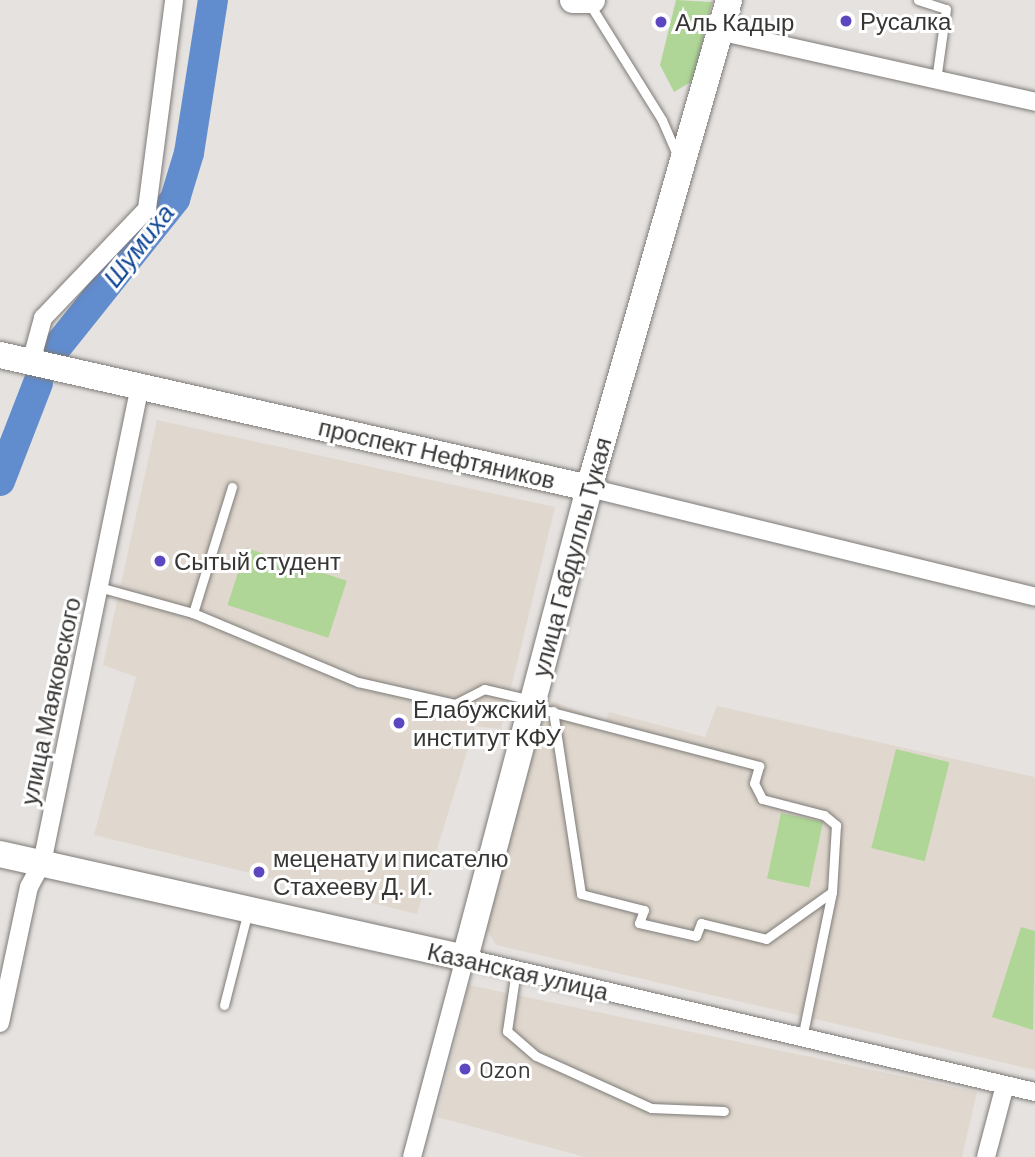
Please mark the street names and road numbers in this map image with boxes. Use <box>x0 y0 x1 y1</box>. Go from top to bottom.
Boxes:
street label: проспект Нефтяников <box>316 412 558 494</box>
street label: улица Габдуллы Тукая <box>525 434 617 680</box>
street label: улица Маяковского <box>14 594 86 808</box>
street label: Казанская улица <box>425 936 611 1006</box>

